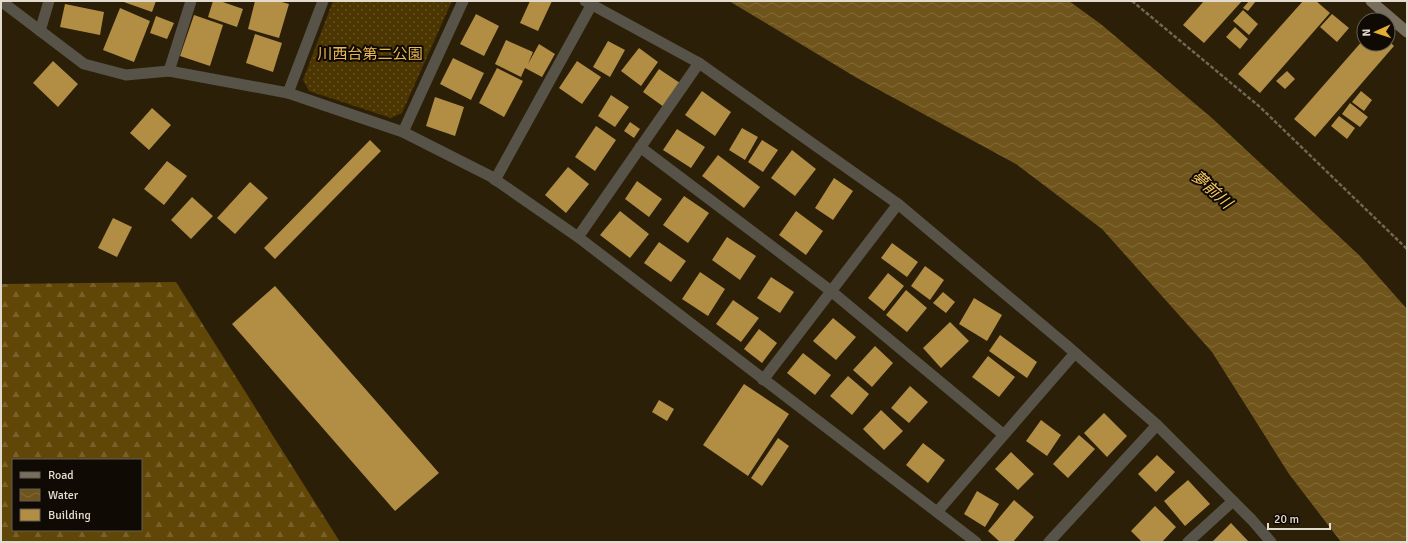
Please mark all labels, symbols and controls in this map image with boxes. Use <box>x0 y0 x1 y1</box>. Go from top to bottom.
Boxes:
north arrow <box>1356 12 1396 52</box>
text: N <box>1360 28 1373 37</box>
park label: 川西台第二公園 <box>317 45 423 63</box>
water label: 夢前川 <box>1187 166 1237 215</box>
legend <box>12 459 142 531</box>
text: Road <box>48 468 74 483</box>
text: Water <box>48 488 79 503</box>
scale bar <box>1268 505 1330 531</box>
text: Building <box>48 508 91 523</box>
text: 20 m <box>1274 512 1299 527</box>

